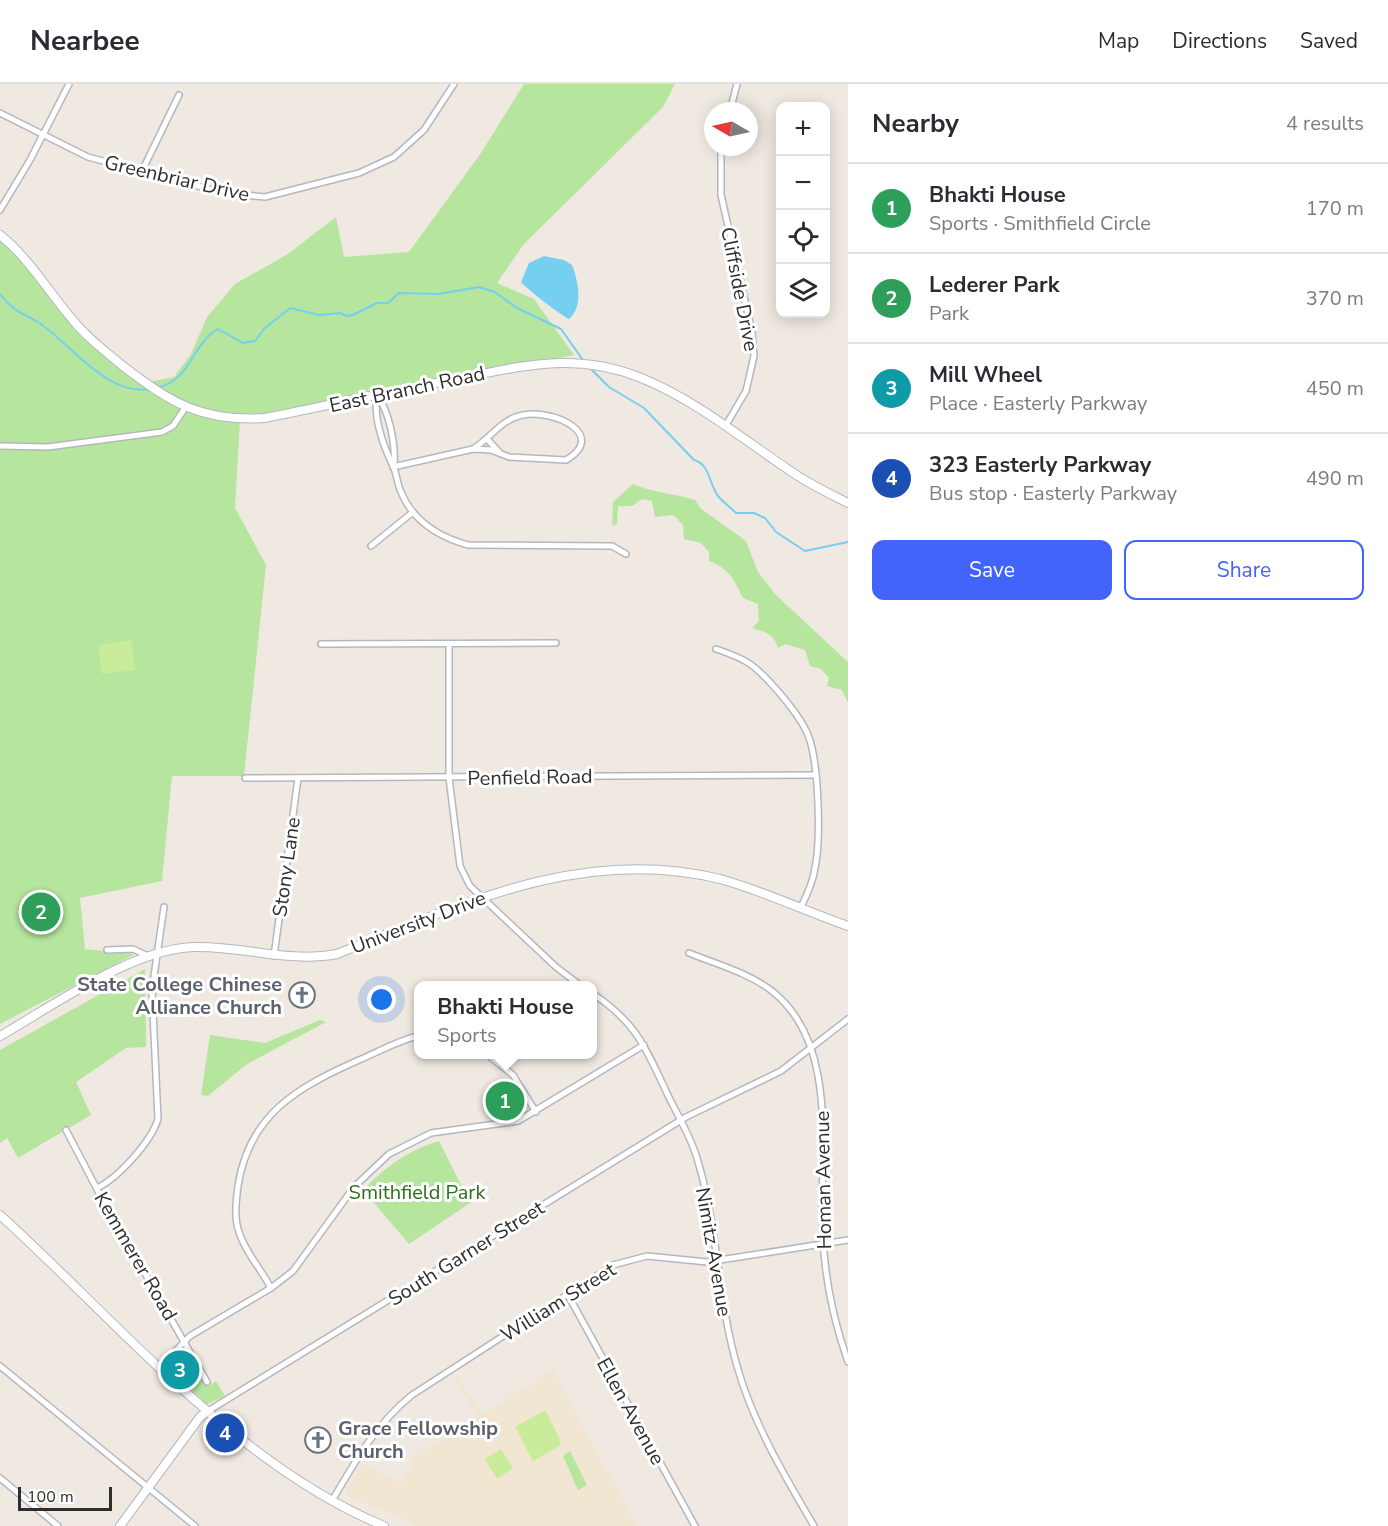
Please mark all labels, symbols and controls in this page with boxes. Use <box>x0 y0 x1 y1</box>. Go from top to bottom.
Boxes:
text: Nearbee <box>30 22 140 60</box>
text: Map <box>1098 27 1139 55</box>
text: Directions <box>1172 27 1267 55</box>
text: Saved <box>1300 27 1358 55</box>
north arrow <box>704 102 758 156</box>
map controls <box>776 102 830 318</box>
button: + <box>776 102 830 156</box>
text: Nearby <box>872 106 959 141</box>
text: 4 results <box>1286 110 1364 137</box>
street label: Greenbriar Drive <box>102 149 252 208</box>
button: − <box>776 156 830 210</box>
text: Bhakti House <box>929 180 1066 210</box>
text: 1 <box>886 195 898 222</box>
text: 170 m <box>1306 195 1364 222</box>
button: locate <box>776 210 830 264</box>
text: Sports · Smithfield Circle <box>929 210 1151 237</box>
street label: Cliffside Drive <box>714 225 765 354</box>
button: layers <box>776 264 830 318</box>
text: Lederer Park <box>929 270 1060 300</box>
text: 2 <box>886 285 898 312</box>
text: 370 m <box>1306 285 1364 312</box>
text: Park <box>929 300 969 327</box>
street label: East Branch Road <box>327 360 487 419</box>
text: Mill Wheel <box>929 360 1042 390</box>
text: 3 <box>886 375 898 402</box>
text: 450 m <box>1306 375 1364 402</box>
text: Place · Easterly Parkway <box>929 390 1147 417</box>
text: 323 Easterly Parkway <box>929 450 1151 480</box>
text: 4 <box>886 465 898 492</box>
text: 490 m <box>1306 465 1364 492</box>
text: Bus stop · Easterly Parkway <box>929 480 1177 507</box>
button: Save <box>872 540 1112 600</box>
button: Share <box>1124 540 1364 600</box>
street label: Penfield Road <box>467 763 593 792</box>
street label: Stony Lane <box>266 815 307 919</box>
street label: University Drive <box>347 884 490 961</box>
pin: 2 <box>22 890 60 934</box>
place label: State College Chinese Alliance Church <box>77 971 282 1021</box>
church icon: State College Chinese Alliance Church <box>287 980 317 1010</box>
popup <box>414 981 597 1059</box>
your location <box>367 985 396 1014</box>
text: Bhakti House <box>437 992 574 1022</box>
text: Sports <box>437 1022 497 1049</box>
pin: 1 <box>486 1078 524 1124</box>
street label: Homan Avenue <box>809 1110 838 1250</box>
park label: Smithfield Park <box>349 1179 486 1206</box>
street label: Nimitz Avenue <box>689 1185 738 1319</box>
street label: Kemmerer Road <box>88 1187 183 1325</box>
street label: South Garner Street <box>383 1194 550 1312</box>
street label: William Street <box>496 1256 622 1348</box>
pin: 3 <box>160 1348 200 1392</box>
street label: Ellen Avenue <box>590 1353 671 1470</box>
pin: 4 <box>206 1410 244 1456</box>
place label: Grace Fellowship Church <box>338 1415 498 1465</box>
church icon: Grace Fellowship Church <box>303 1425 333 1455</box>
scale bar <box>18 1484 112 1512</box>
text: 100 m <box>27 1486 74 1508</box>

